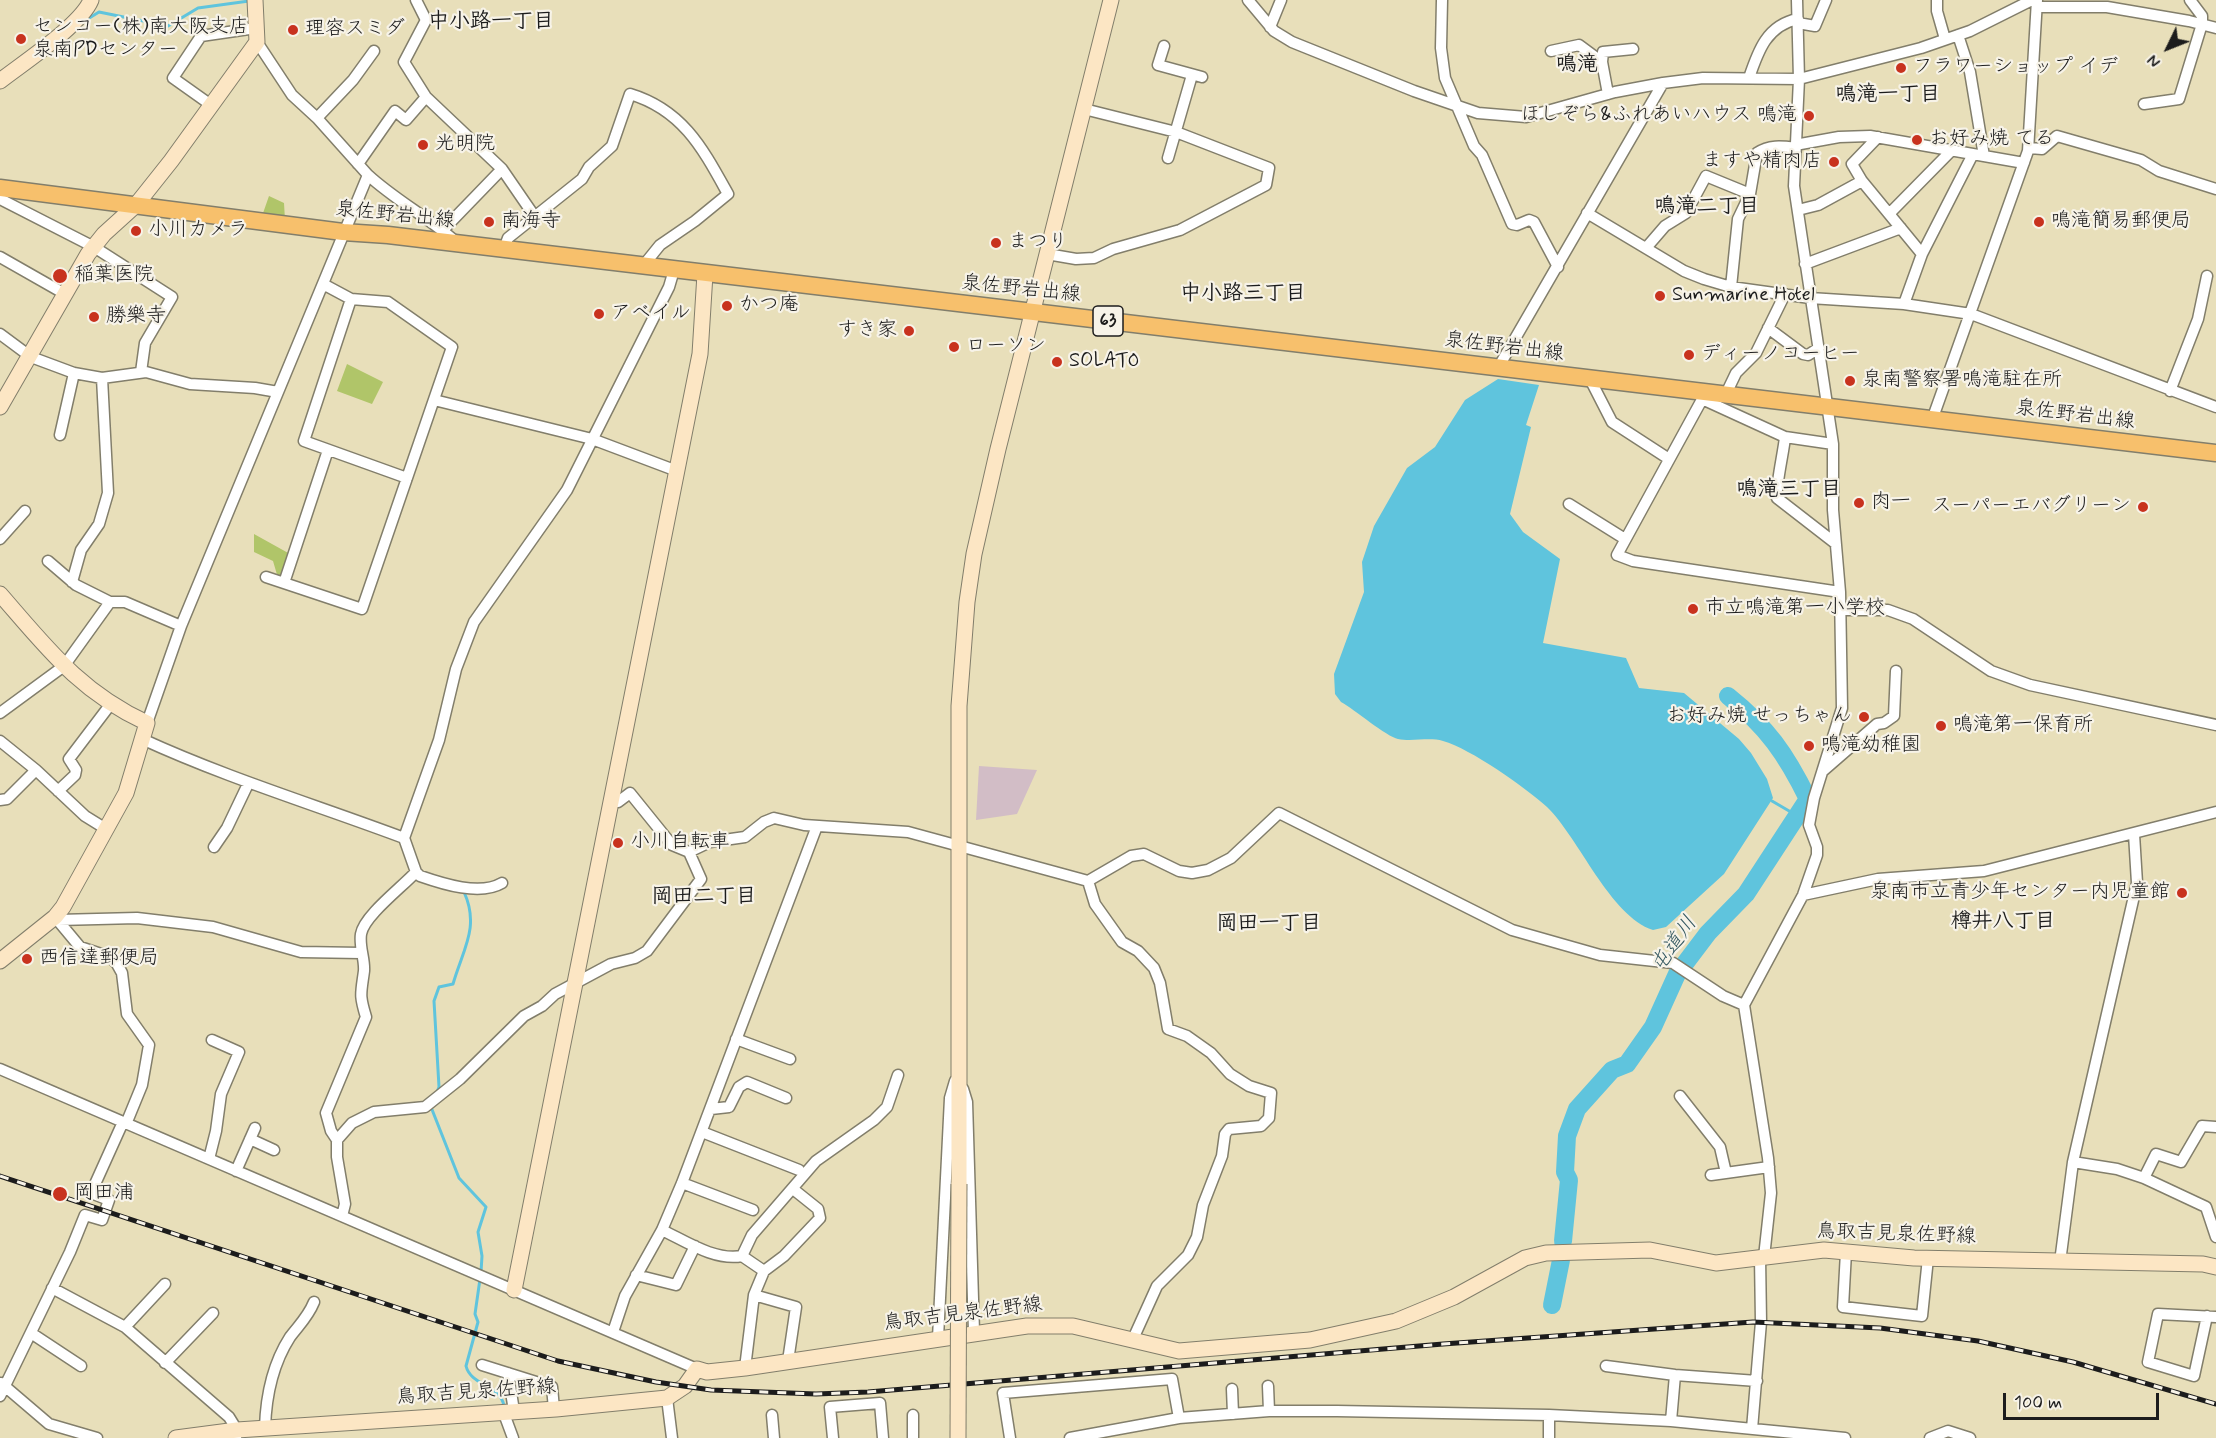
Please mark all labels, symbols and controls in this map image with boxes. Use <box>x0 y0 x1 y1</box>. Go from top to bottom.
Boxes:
district label: 中小路一丁目 <box>428 10 554 36</box>
place label: センコー(株)南大阪支店 泉南PDセンター <box>33 16 249 63</box>
place label: 理容スミダ <box>305 18 405 42</box>
north arrow <box>2138 18 2198 78</box>
marker: 理容スミダ <box>286 23 300 37</box>
marker: センコー(株)南大阪支店 泉南PDセンター <box>14 32 28 46</box>
text: N <box>2143 50 2166 72</box>
district label: 鳴滝 <box>1556 53 1598 79</box>
place label: フラワーショップ イデ <box>1913 56 2118 80</box>
marker: フラワーショップ イデ <box>1894 61 1908 75</box>
district label: 鳴滝一丁目 <box>1836 83 1940 109</box>
place label: ほしぞら&ふれあいハウス 鳴滝 <box>1520 104 1797 128</box>
marker: ほしぞら&ふれあいハウス 鳴滝 <box>1802 109 1816 123</box>
place label: お好み焼 てる <box>1929 128 2054 152</box>
place label: 光明院 <box>435 133 495 157</box>
marker: お好み焼 てる <box>1910 133 1924 147</box>
marker: 光明院 <box>416 138 430 152</box>
place label: ますや精肉店 <box>1702 150 1822 174</box>
marker: ますや精肉店 <box>1827 155 1841 169</box>
district label: 鳴滝二丁目 <box>1655 195 1759 221</box>
street label: 泉佐野岩出線 <box>334 198 456 234</box>
place label: 南海寺 <box>501 210 561 234</box>
place label: 鳴滝簡易郵便局 <box>2051 210 2191 234</box>
marker: 南海寺 <box>482 215 496 229</box>
marker: 鳴滝簡易郵便局 <box>2032 215 2046 229</box>
place label: 小川カメラ <box>148 219 248 243</box>
marker: 小川カメラ <box>129 224 143 238</box>
place label: まつり <box>1008 231 1068 255</box>
marker: まつり <box>989 236 1003 250</box>
place label: 稲葉医院 <box>74 264 154 288</box>
marker: 稲葉医院 <box>51 267 69 285</box>
street label: 泉佐野岩出線 <box>960 272 1082 308</box>
district label: 中小路三丁目 <box>1180 282 1306 308</box>
place label: Sunmarine Hotel <box>1672 284 1815 308</box>
marker: Sunmarine Hotel <box>1653 289 1667 303</box>
place label: かつ庵 <box>739 294 799 318</box>
marker: かつ庵 <box>720 299 734 313</box>
place label: アベイル <box>611 302 691 326</box>
place label: 勝樂寺 <box>106 305 166 329</box>
road number: 63 <box>1093 306 1123 336</box>
marker: アベイル <box>592 307 606 321</box>
marker: 勝樂寺 <box>87 310 101 324</box>
place label: すき家 <box>837 319 897 343</box>
marker: すき家 <box>902 324 916 338</box>
street label: 泉佐野岩出線 <box>1443 329 1565 367</box>
place label: ローソン <box>966 335 1046 359</box>
marker: ローソン <box>947 340 961 354</box>
place label: ディーノコーヒー <box>1701 343 1860 367</box>
marker: ディーノコーヒー <box>1682 348 1696 362</box>
place label: SOLATO <box>1069 350 1139 374</box>
marker: SOLATO <box>1050 355 1064 369</box>
place label: 泉南警察署鳴滝駐在所 <box>1862 369 2062 393</box>
marker: 泉南警察署鳴滝駐在所 <box>1843 374 1857 388</box>
street label: 泉佐野岩出線 <box>2014 397 2136 435</box>
district label: 鳴滝三丁目 <box>1737 478 1841 504</box>
place label: 肉一 <box>1871 491 1911 515</box>
place label: スーパーエバグリーン <box>1932 495 2131 519</box>
marker: 肉一 <box>1852 496 1866 510</box>
marker: スーパーエバグリーン <box>2136 500 2150 514</box>
place label: 市立鳴滝第一小学校 <box>1705 597 1885 621</box>
marker: 市立鳴滝第一小学校 <box>1686 602 1700 616</box>
place label: お好み焼 せっちゃん <box>1667 705 1852 729</box>
marker: お好み焼 せっちゃん <box>1857 710 1871 724</box>
place label: 鳴滝第一保育所 <box>1953 714 2093 738</box>
marker: 鳴滝第一保育所 <box>1934 719 1948 733</box>
place label: 鳴滝幼稚園 <box>1821 734 1921 758</box>
marker: 鳴滝幼稚園 <box>1802 739 1816 753</box>
place label: 小川自転車 <box>630 831 730 855</box>
marker: 小川自転車 <box>611 836 625 850</box>
place label: 泉南市立青少年センター内児童館 <box>1870 881 2170 905</box>
district label: 岡田二丁目 <box>652 885 756 911</box>
marker: 泉南市立青少年センター内児童館 <box>2175 886 2189 900</box>
district label: 樽井八丁目 <box>1951 910 2055 936</box>
district label: 岡田一丁目 <box>1217 912 1321 938</box>
water label: 屯道川 <box>1647 912 1703 978</box>
place label: 西信達郵便局 <box>39 947 159 971</box>
marker: 西信達郵便局 <box>20 952 34 966</box>
place label: 岡田浦 <box>74 1182 134 1206</box>
marker: 岡田浦 <box>51 1185 69 1203</box>
street label: 鳥取吉見泉佐野線 <box>1816 1220 1976 1250</box>
street label: 鳥取吉見泉佐野線 <box>882 1293 1044 1337</box>
street label: 鳥取吉見泉佐野線 <box>395 1375 557 1411</box>
scale bar <box>2006 1381 2162 1419</box>
text: 100 m <box>2014 1391 2062 1415</box>

